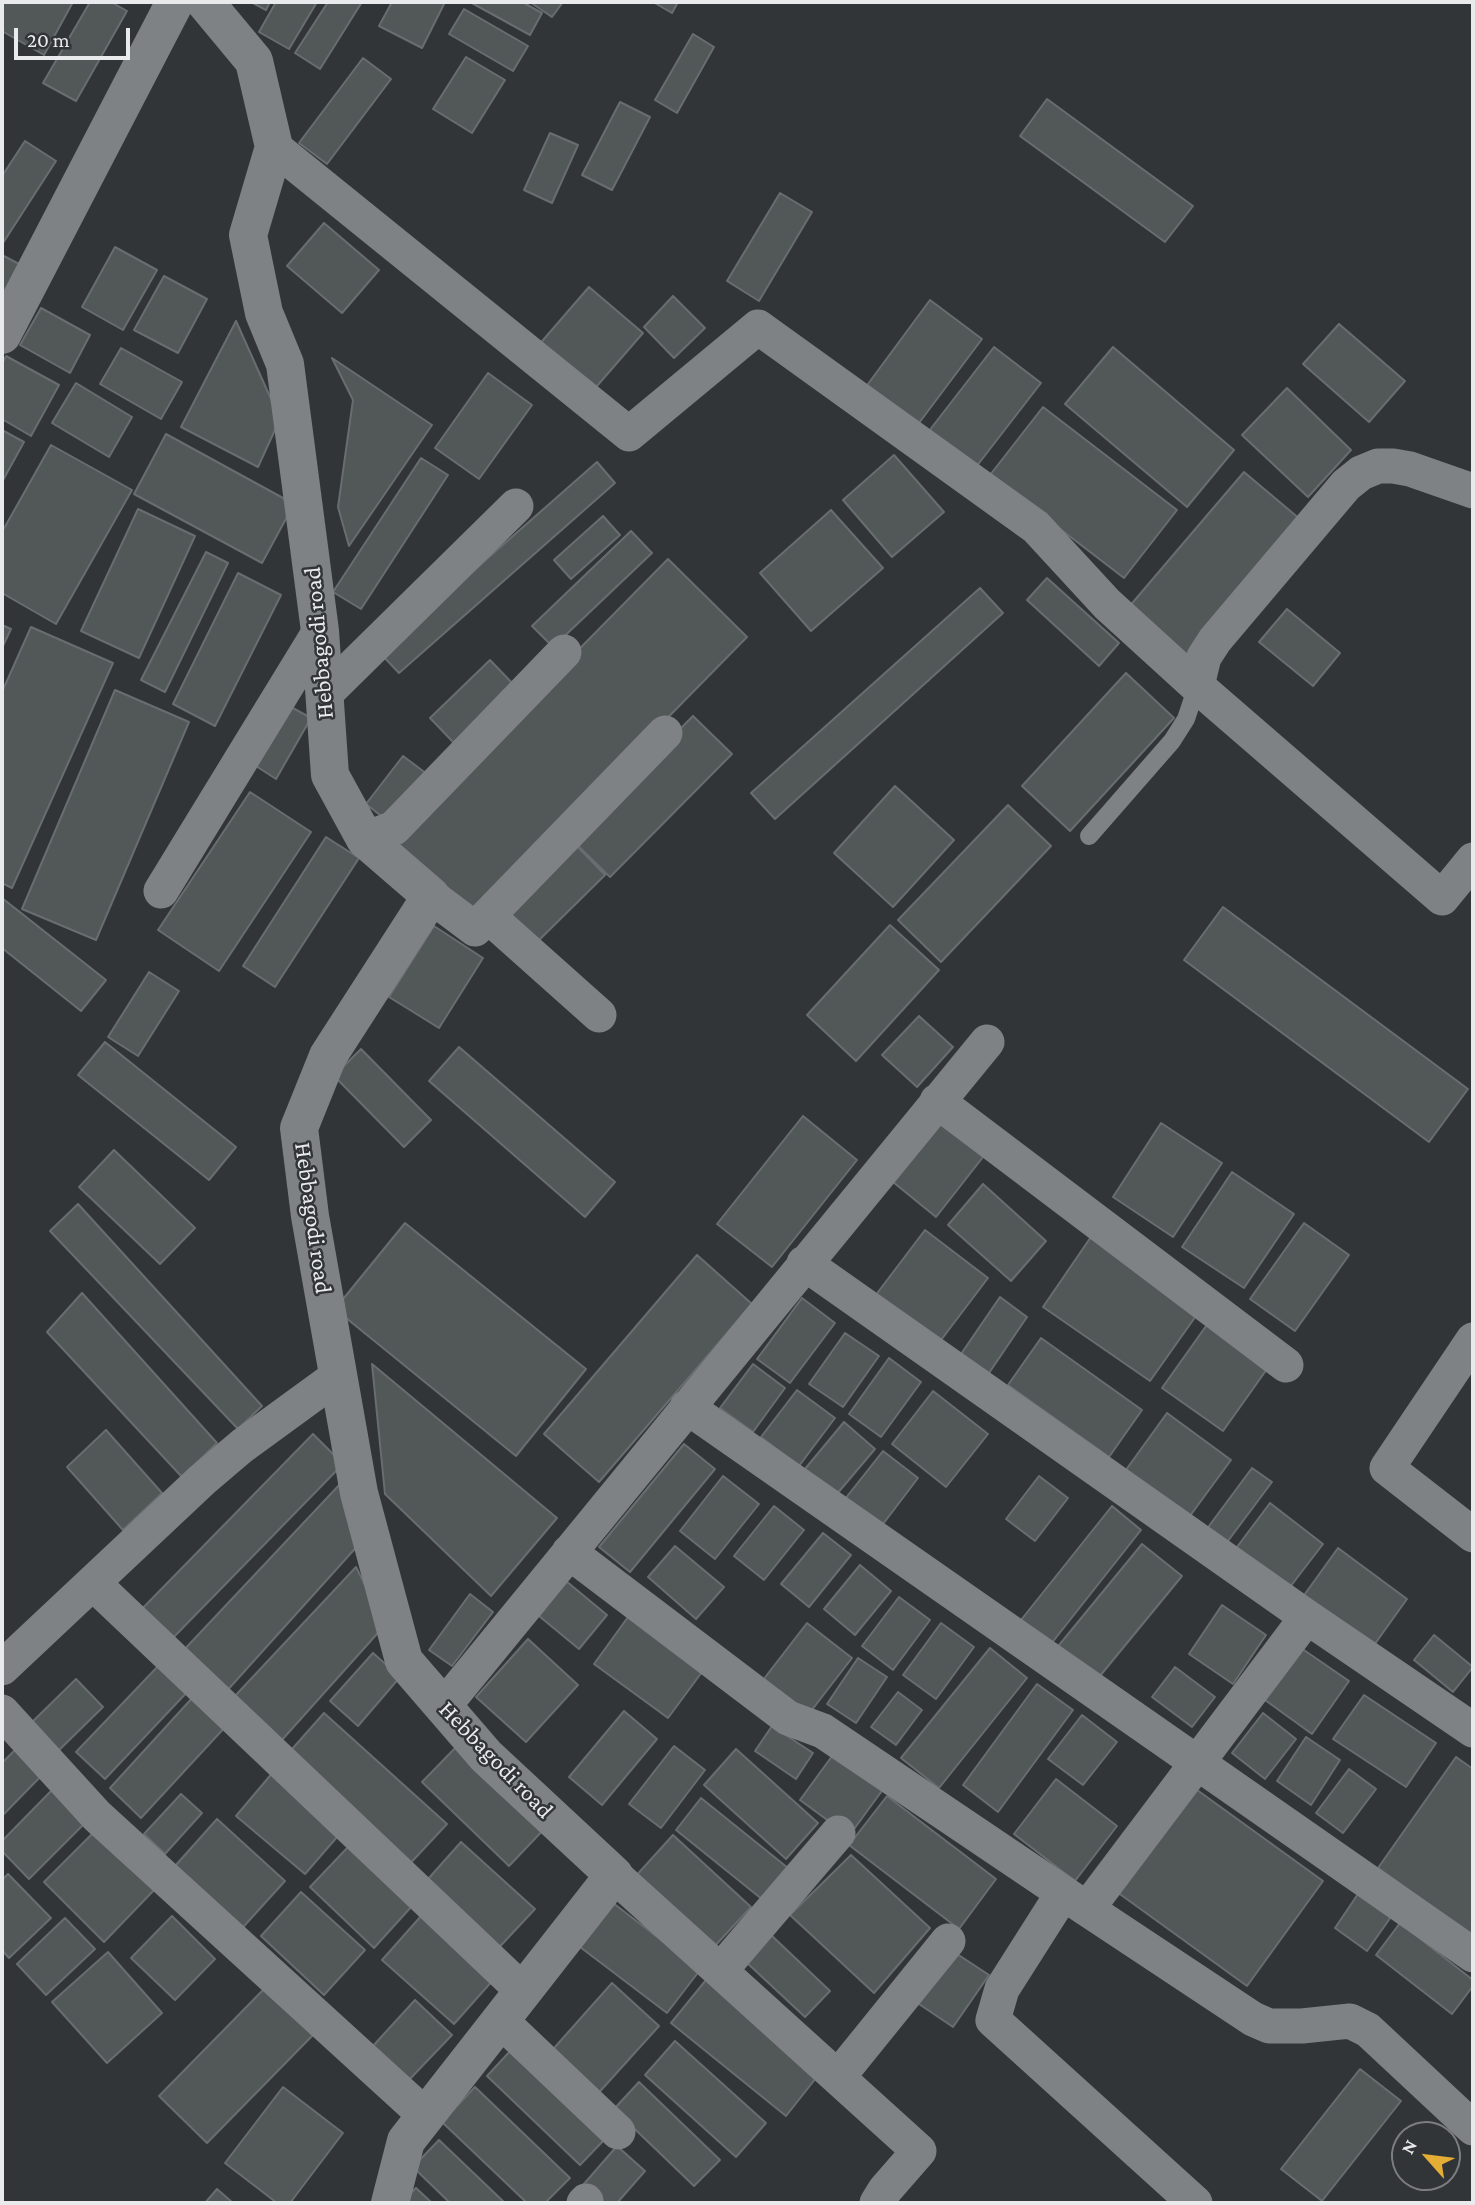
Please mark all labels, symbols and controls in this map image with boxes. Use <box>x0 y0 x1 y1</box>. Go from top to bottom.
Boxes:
scale bar <box>18 14 133 58</box>
text: 20 m <box>27 28 70 52</box>
street label: Hebbagodi road <box>298 566 340 720</box>
street label: Hebbagodi road <box>288 1141 338 1295</box>
street label: Hebbagodi road <box>433 1695 559 1825</box>
north arrow <box>1391 2121 1461 2191</box>
text: N <box>1396 2136 1421 2158</box>

